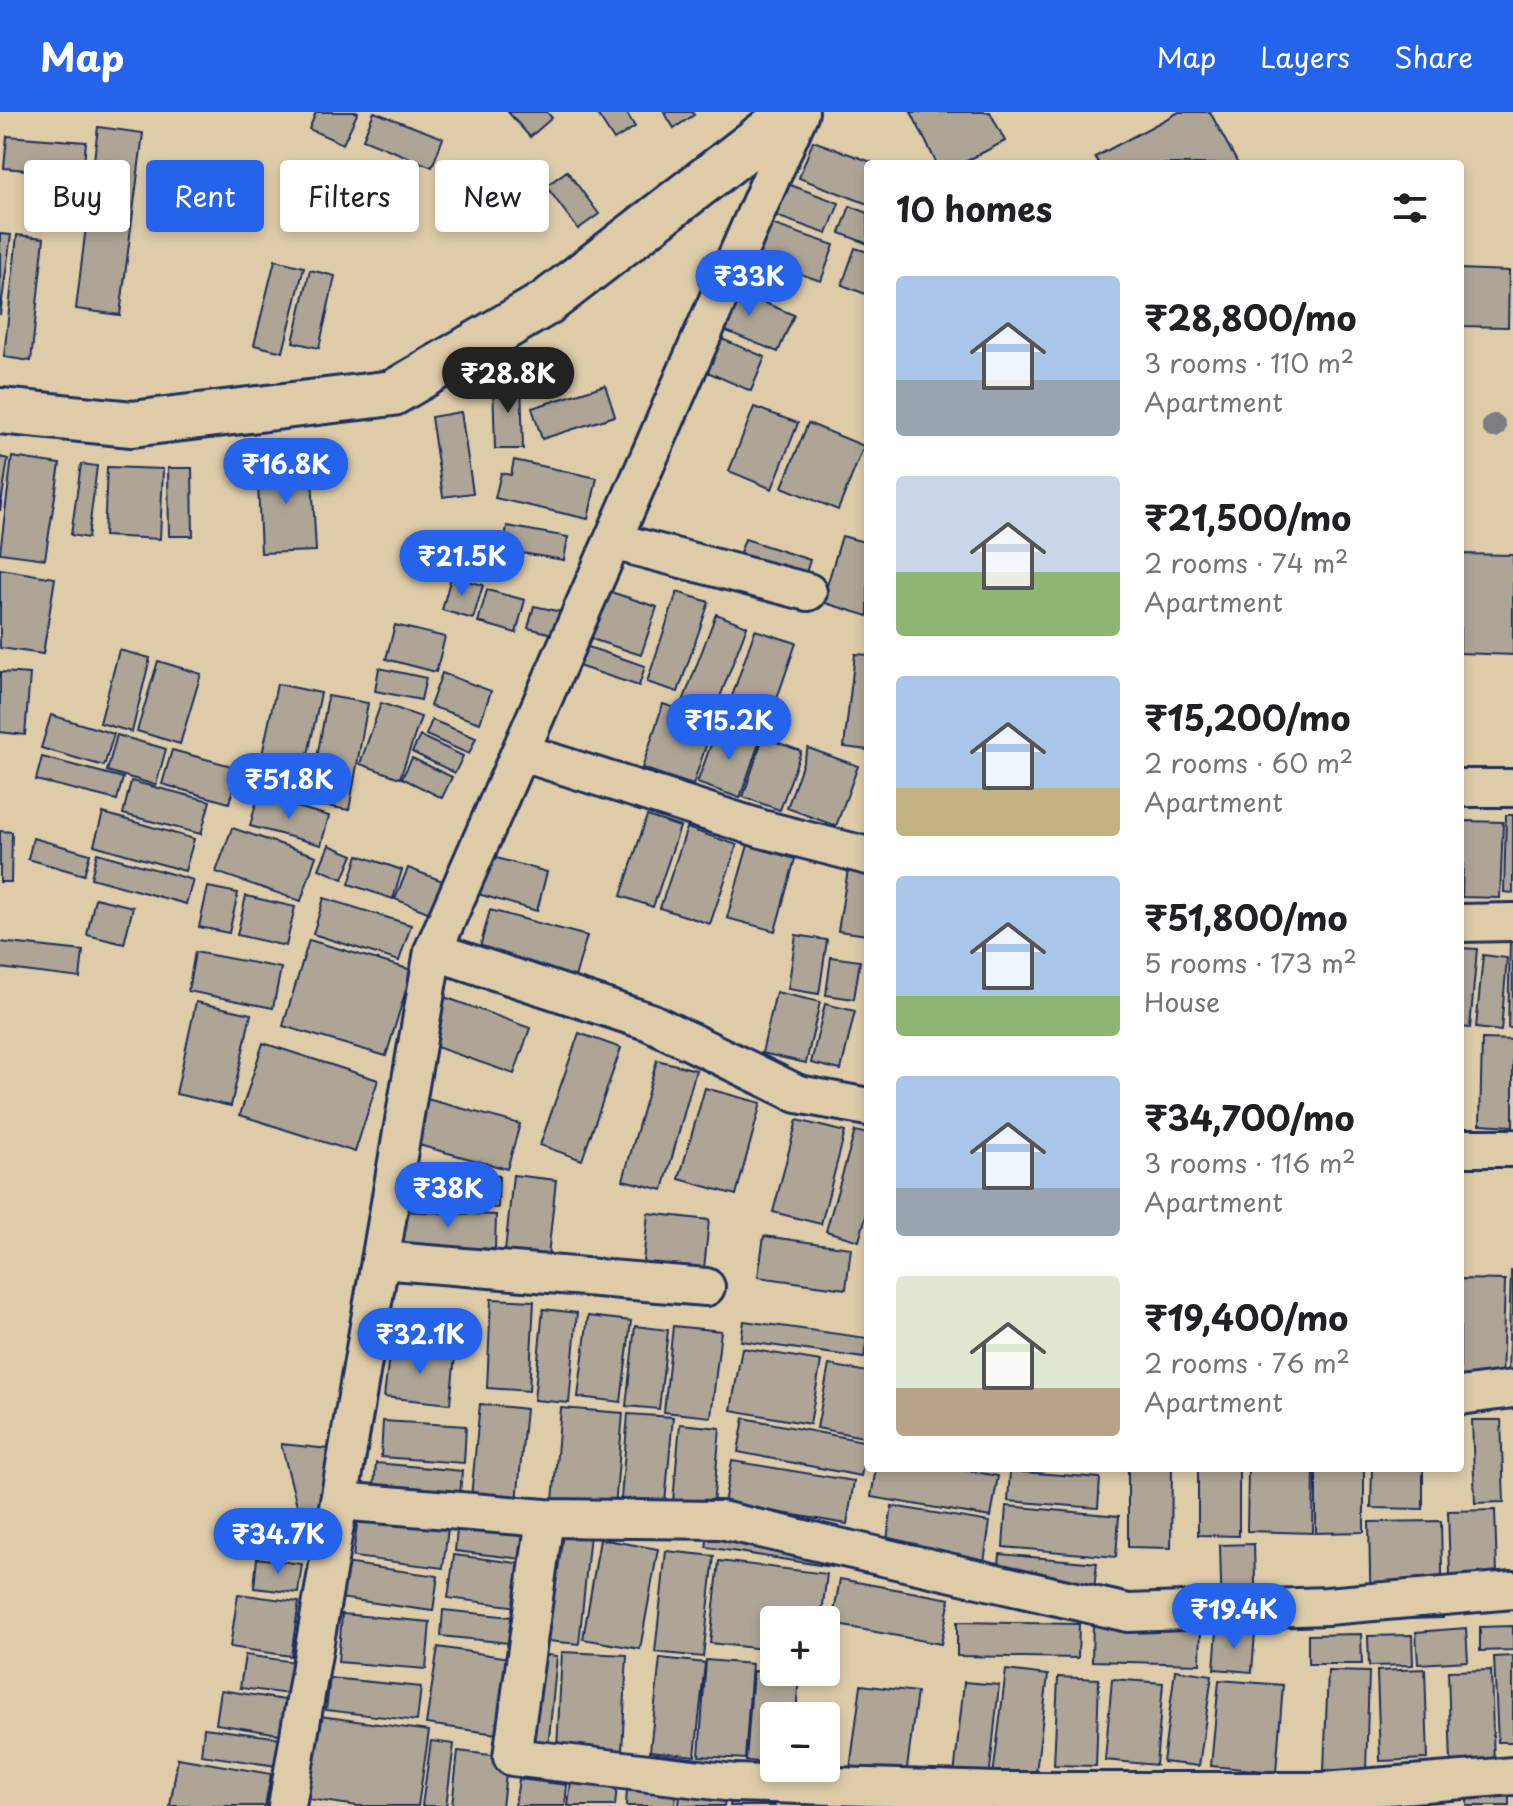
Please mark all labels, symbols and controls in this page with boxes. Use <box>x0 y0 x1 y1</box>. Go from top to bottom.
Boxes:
text: Map <box>40 28 124 85</box>
text: Map <box>1156 35 1216 78</box>
text: Layers <box>1260 35 1350 78</box>
text: Share <box>1394 35 1473 78</box>
chip: Buy <box>24 160 130 232</box>
chip: Rent <box>146 160 264 232</box>
chip: Filters <box>280 160 419 232</box>
chip: New <box>435 160 549 232</box>
text: 10 homes <box>896 182 1052 234</box>
icon: filters <box>1388 186 1432 230</box>
pin: ₹33K <box>702 250 796 318</box>
text: ₹33K <box>714 256 784 295</box>
text: ₹28,800/mo <box>1144 291 1357 343</box>
icon: home <box>960 308 1056 404</box>
text: 3 rooms · 110 m² <box>1144 343 1354 382</box>
pin: ₹28.8K <box>443 347 573 415</box>
text: ₹28.8K <box>460 353 556 392</box>
text: Apartment <box>1144 382 1283 421</box>
pin: ₹16.8K <box>221 438 351 506</box>
text: ₹16.8K <box>241 444 331 483</box>
text: ₹21,500/mo <box>1144 491 1351 543</box>
icon: home <box>960 508 1056 604</box>
pin: ₹21.5K <box>397 530 527 598</box>
text: ₹21.5K <box>418 536 506 575</box>
text: 2 rooms · 74 m² <box>1144 543 1348 582</box>
text: Apartment <box>1144 582 1283 621</box>
text: ₹15,200/mo <box>1144 691 1350 743</box>
pin: ₹15.2K <box>664 694 794 762</box>
text: ₹15.2K <box>684 700 774 739</box>
icon: home <box>960 708 1056 804</box>
text: 2 rooms · 60 m² <box>1144 743 1353 782</box>
pin: ₹51.8K <box>224 753 354 821</box>
text: ₹51.8K <box>244 759 334 798</box>
text: Apartment <box>1144 782 1283 821</box>
text: ₹51,800/mo <box>1144 891 1348 943</box>
icon: home <box>960 908 1056 1004</box>
text: 5 rooms · 173 m² <box>1144 943 1357 982</box>
text: House <box>1144 982 1220 1021</box>
text: ₹34,700/mo <box>1144 1091 1354 1143</box>
icon: home <box>960 1108 1056 1204</box>
text: 3 rooms · 116 m² <box>1144 1143 1356 1182</box>
pin: ₹38K <box>401 1162 495 1230</box>
text: ₹38K <box>413 1168 483 1207</box>
text: Apartment <box>1144 1182 1283 1221</box>
text: ₹19,400/mo <box>1144 1291 1348 1343</box>
pin: ₹32.1K <box>355 1308 485 1376</box>
icon: home <box>960 1308 1056 1404</box>
text: ₹32.1K <box>375 1314 465 1353</box>
text: 2 rooms · 76 m² <box>1144 1343 1350 1382</box>
text: Apartment <box>1144 1382 1283 1421</box>
pin: ₹34.7K <box>213 1508 343 1576</box>
text: ₹34.7K <box>232 1514 324 1553</box>
pin: ₹19.4K <box>1169 1583 1299 1651</box>
text: ₹19.4K <box>1190 1589 1278 1628</box>
map controls <box>760 1606 840 1782</box>
button: + <box>760 1606 840 1686</box>
button: − <box>760 1702 840 1782</box>

